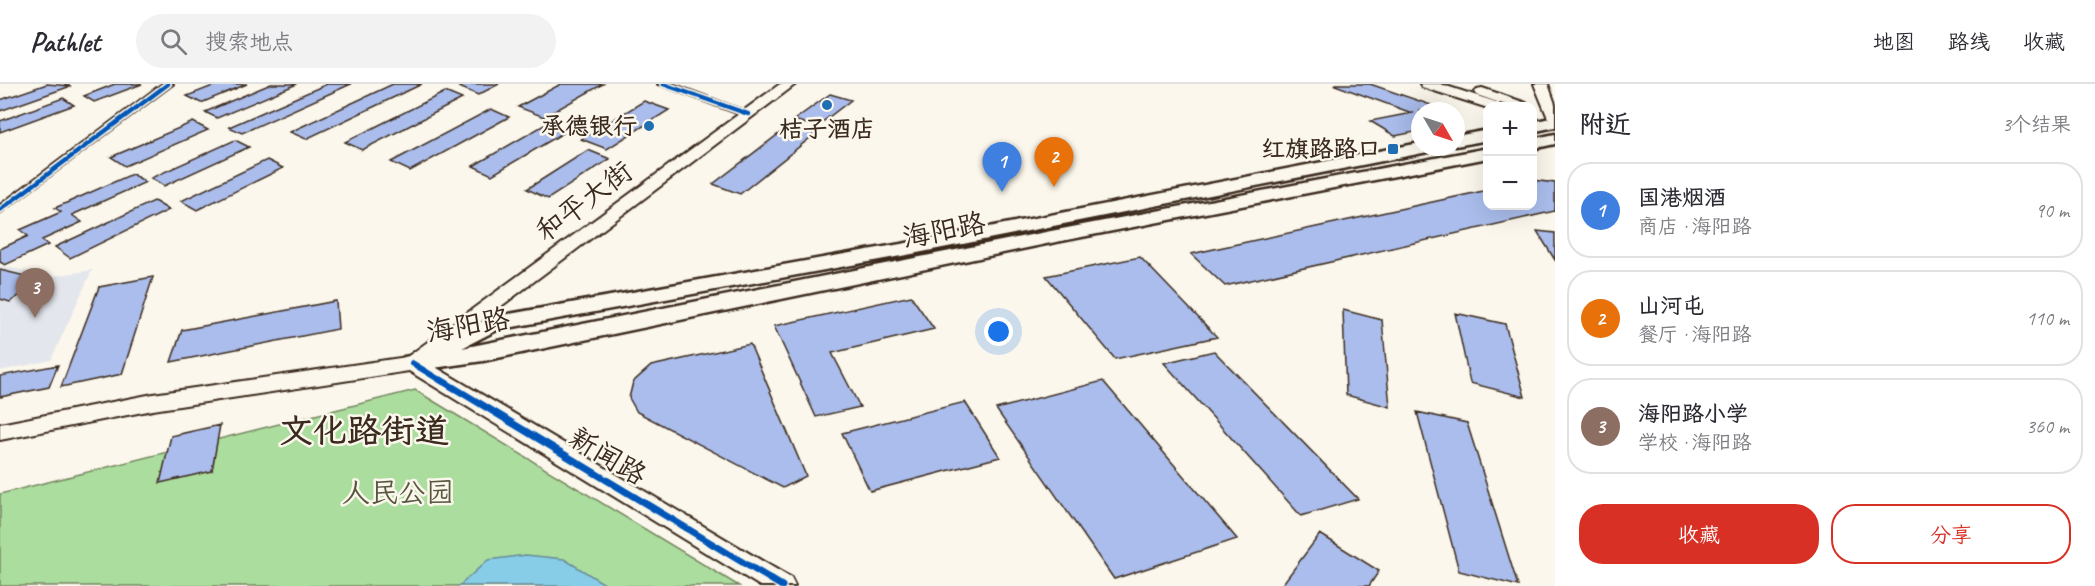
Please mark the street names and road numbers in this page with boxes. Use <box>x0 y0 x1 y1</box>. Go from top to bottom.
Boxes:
street label: 和平大街 <box>529 153 639 249</box>
street label: 海阳路 <box>899 205 989 255</box>
street label: 海阳路 <box>424 300 512 350</box>
street label: 新闻路 <box>563 419 653 493</box>

